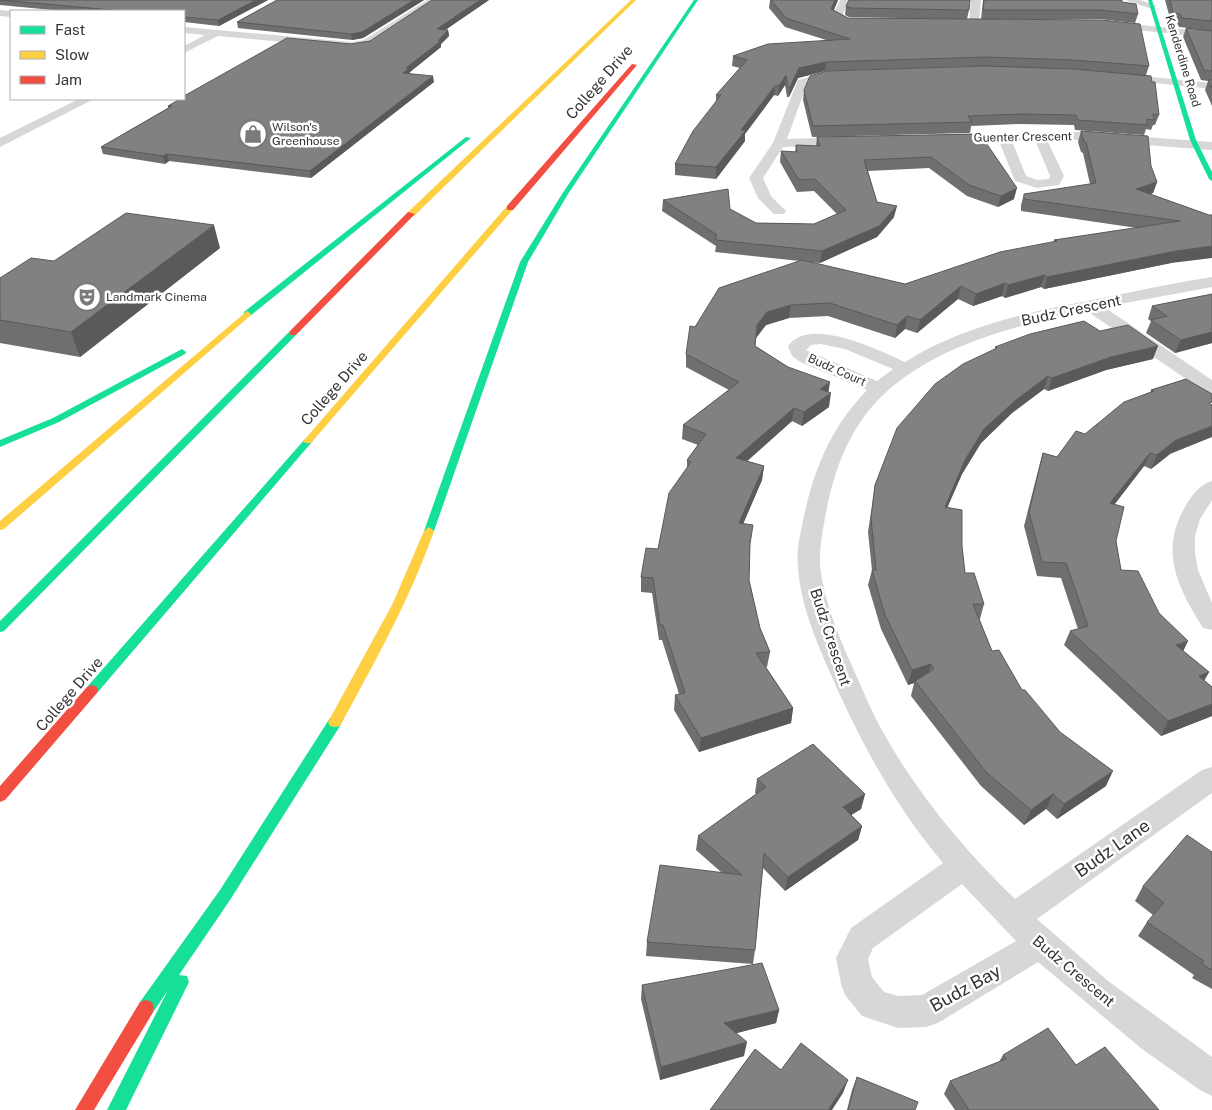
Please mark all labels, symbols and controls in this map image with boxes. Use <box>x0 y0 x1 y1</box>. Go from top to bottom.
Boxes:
legend <box>10 10 185 100</box>
street label: Kenderdine Road <box>1162 13 1204 109</box>
text: Fast <box>55 21 85 38</box>
street label: College Drive <box>562 41 636 123</box>
text: Slow <box>55 46 90 63</box>
text: Jam <box>55 71 82 88</box>
shop icon: Wilson's Greenhouse <box>238 119 268 149</box>
place label: Wilson's Greenhouse <box>272 120 340 148</box>
street label: Guenter Crescent <box>974 129 1073 145</box>
theatre icon: Landmark Cinema <box>72 282 102 312</box>
place label: Landmark Cinema <box>106 290 207 304</box>
street label: Budz Crescent <box>1020 291 1123 329</box>
street label: College Drive <box>297 347 371 429</box>
street label: Budz Court <box>806 351 869 389</box>
street label: Budz Crescent <box>807 586 855 688</box>
street label: College Drive <box>32 653 106 735</box>
street label: Budz Lane <box>1070 814 1154 882</box>
street label: Budz Crescent <box>1030 932 1118 1010</box>
street label: Budz Bay <box>926 960 1004 1016</box>

